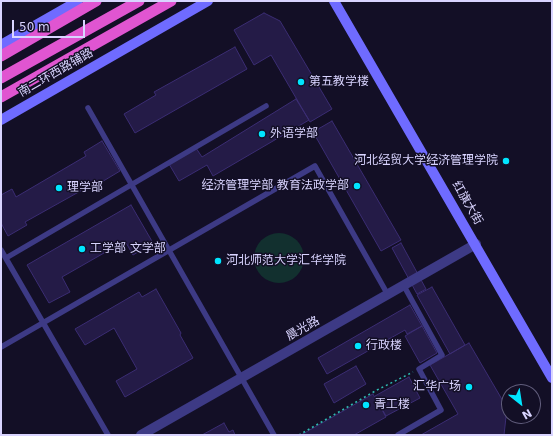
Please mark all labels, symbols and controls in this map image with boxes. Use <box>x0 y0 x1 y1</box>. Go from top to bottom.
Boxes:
scale bar <box>14 12 87 38</box>
text: 50 m <box>19 20 50 34</box>
street label: 南二环西路辅路 <box>16 46 96 100</box>
place label: 第五教学楼 <box>309 75 369 89</box>
marker: 第五教学楼 <box>296 77 306 87</box>
place label: 外语学部 <box>270 127 318 141</box>
marker: 外语学部 <box>257 129 267 139</box>
place label: 河北经贸大学经济管理学院 <box>354 154 498 168</box>
marker: 河北经贸大学经济管理学院 <box>501 156 511 166</box>
place label: 经济管理学部 教育法政学部 <box>201 179 349 193</box>
street label: 红旗大街 <box>449 179 485 227</box>
place label: 理学部 <box>67 181 103 195</box>
marker: 经济管理学部 教育法政学部 <box>352 181 362 191</box>
marker: 理学部 <box>54 183 64 193</box>
place label: 工学部 文学部 <box>90 242 166 256</box>
marker: 工学部 文学部 <box>77 244 87 254</box>
place label: 河北师范大学汇华学院 <box>226 254 346 268</box>
marker: 河北师范大学汇华学院 <box>213 256 223 266</box>
street label: 晨光路 <box>284 314 322 344</box>
place label: 行政楼 <box>366 339 402 353</box>
marker: 行政楼 <box>353 341 363 351</box>
place label: 汇华广场 <box>413 380 461 394</box>
marker: 汇华广场 <box>464 382 474 392</box>
north arrow <box>501 384 541 424</box>
place label: 青工楼 <box>374 398 410 412</box>
marker: 青工楼 <box>361 400 371 410</box>
text: N <box>520 406 534 422</box>

